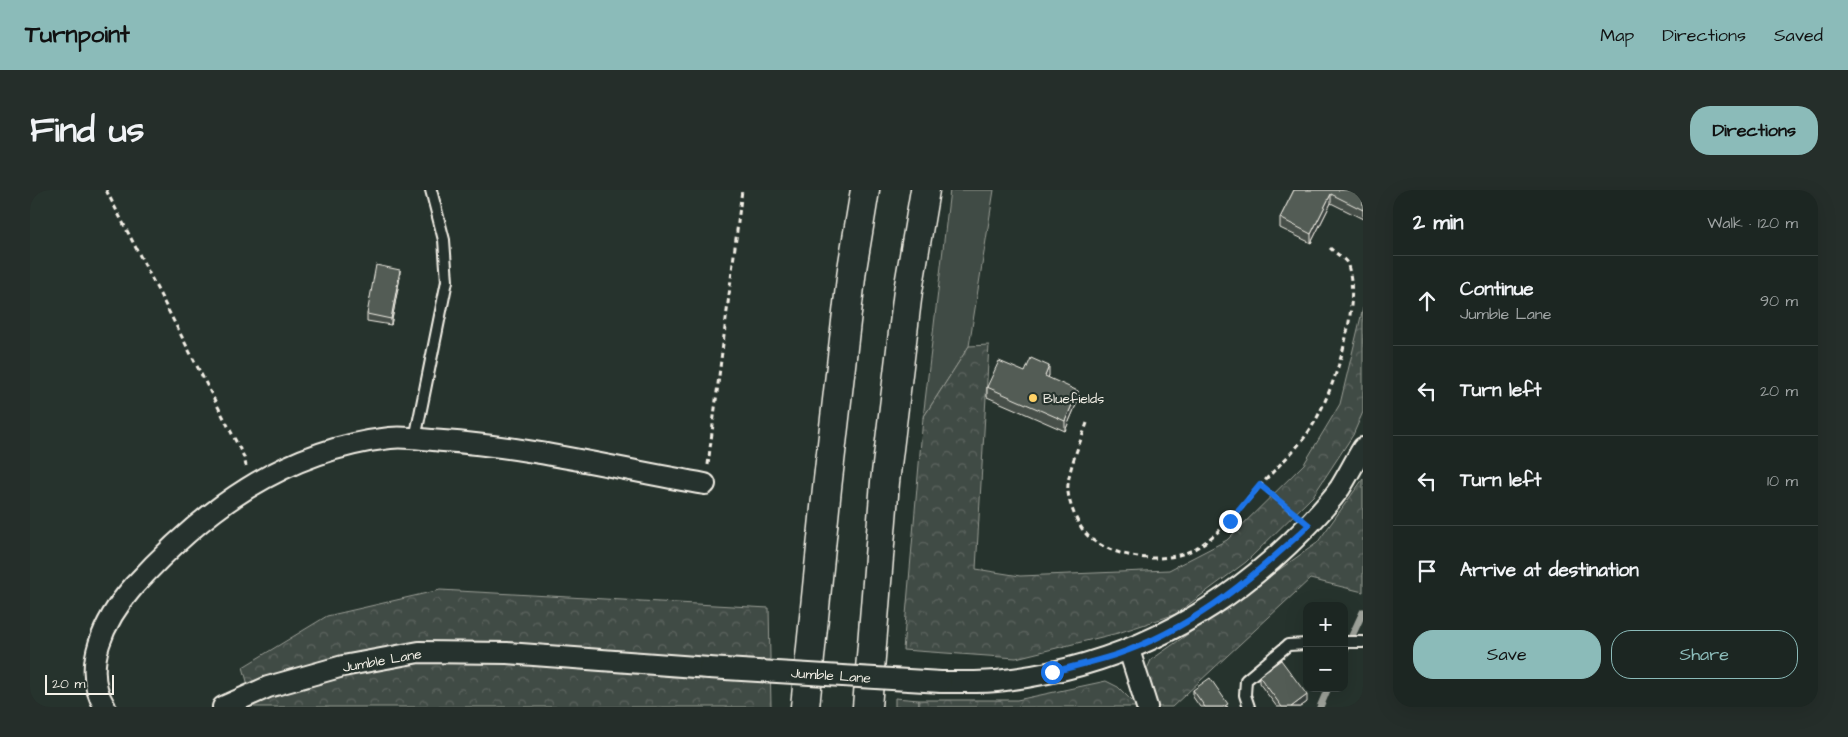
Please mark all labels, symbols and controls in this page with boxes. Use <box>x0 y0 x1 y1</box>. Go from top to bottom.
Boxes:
text: Turnpoint <box>25 18 130 52</box>
text: Map <box>1600 23 1634 48</box>
text: Directions <box>1662 23 1746 48</box>
text: Saved <box>1774 23 1823 48</box>
text: Find us <box>30 106 144 155</box>
button: Directions <box>1690 106 1818 155</box>
text: 2 min <box>1413 208 1463 237</box>
text: Walk · 120 m <box>1707 212 1798 234</box>
text: Continue <box>1460 276 1534 303</box>
icon: ahead <box>1413 287 1441 315</box>
text: 90 m <box>1760 290 1798 312</box>
text: Jumble Lane <box>1460 303 1551 325</box>
icon: left <box>1413 377 1441 405</box>
text: Turn left <box>1460 377 1541 404</box>
text: 20 m <box>1760 380 1798 402</box>
place label: Bluefields <box>1043 389 1104 409</box>
marker: Bluefields <box>1027 392 1039 404</box>
icon: left <box>1413 467 1441 495</box>
text: Turn left <box>1460 467 1541 494</box>
text: 10 m <box>1767 470 1798 492</box>
route end <box>1219 510 1242 533</box>
icon: arrive <box>1413 557 1441 585</box>
text: Arrive at destination <box>1460 557 1639 584</box>
map controls <box>1303 602 1348 692</box>
button: + <box>1303 602 1348 647</box>
button: Save <box>1413 630 1601 679</box>
button: Share <box>1611 630 1798 679</box>
street label: Jumble Lane <box>341 644 424 678</box>
button: − <box>1303 647 1348 692</box>
route start <box>1041 661 1064 684</box>
street label: Jumble Lane <box>790 663 872 689</box>
scale bar <box>45 672 114 695</box>
text: 20 m <box>52 674 85 694</box>

